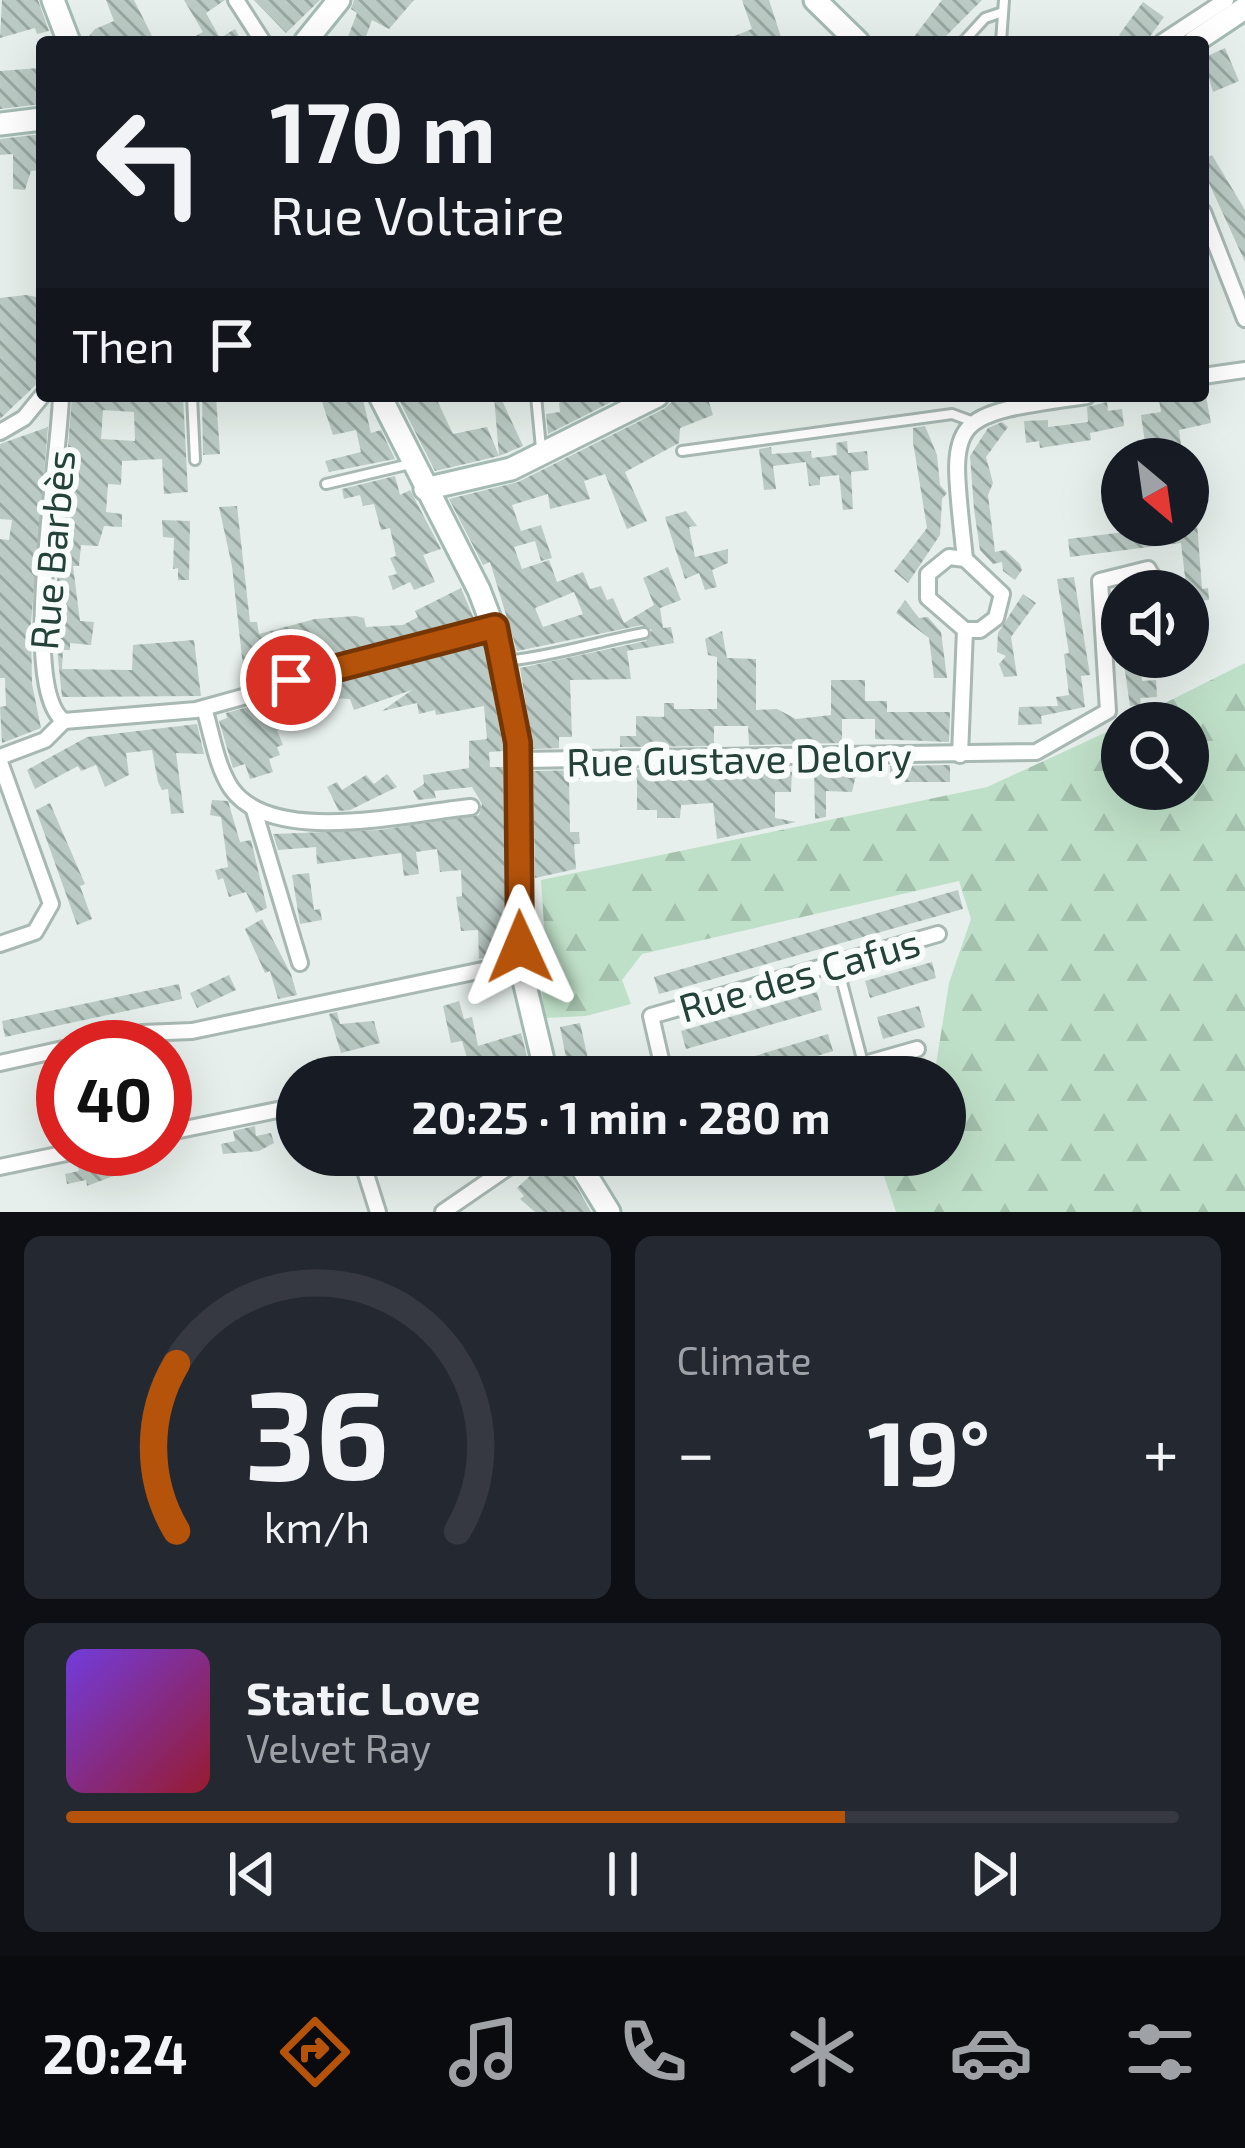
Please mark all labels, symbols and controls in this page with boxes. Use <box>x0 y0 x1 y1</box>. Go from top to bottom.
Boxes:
text: 170 m <box>270 79 496 180</box>
icon: left <box>72 84 228 240</box>
text: Rue Voltaire <box>270 181 565 246</box>
icon: arrive <box>199 312 265 378</box>
text: Then <box>72 318 175 372</box>
north arrow <box>1101 438 1209 546</box>
map controls <box>1101 438 1209 810</box>
street label: Rue Barbès <box>19 448 83 652</box>
button: sound <box>1101 570 1209 678</box>
pin <box>240 629 342 731</box>
icon: arrive <box>258 647 324 713</box>
button: search <box>1101 702 1209 810</box>
street label: Rue Gustave Delory <box>566 731 912 785</box>
position arrow <box>457 884 583 1010</box>
street label: Rue des Cafus <box>673 917 925 1031</box>
speed limit sign: 40 <box>36 1020 192 1176</box>
text: 20:25 · 1 min · 280 m <box>412 1089 830 1143</box>
text: Climate <box>677 1336 811 1383</box>
text: 36 <box>245 1355 389 1505</box>
text: 19° <box>867 1396 990 1504</box>
text: − <box>677 1411 715 1490</box>
text: + <box>1143 1411 1179 1490</box>
text: km/h <box>264 1499 370 1551</box>
text: Static Love <box>246 1670 481 1724</box>
text: Velvet Ray <box>246 1724 431 1771</box>
icon: previous <box>219 1841 285 1907</box>
icon: pause <box>590 1841 656 1907</box>
icon: next <box>961 1841 1027 1907</box>
icon: directions <box>273 2010 357 2094</box>
icon: music <box>442 2010 526 2094</box>
icon: phone <box>611 2010 695 2094</box>
icon: climate <box>780 2010 864 2094</box>
icon: car <box>949 2010 1033 2094</box>
icon: filters <box>1118 2010 1202 2094</box>
text: 20:24 <box>43 2020 188 2085</box>

